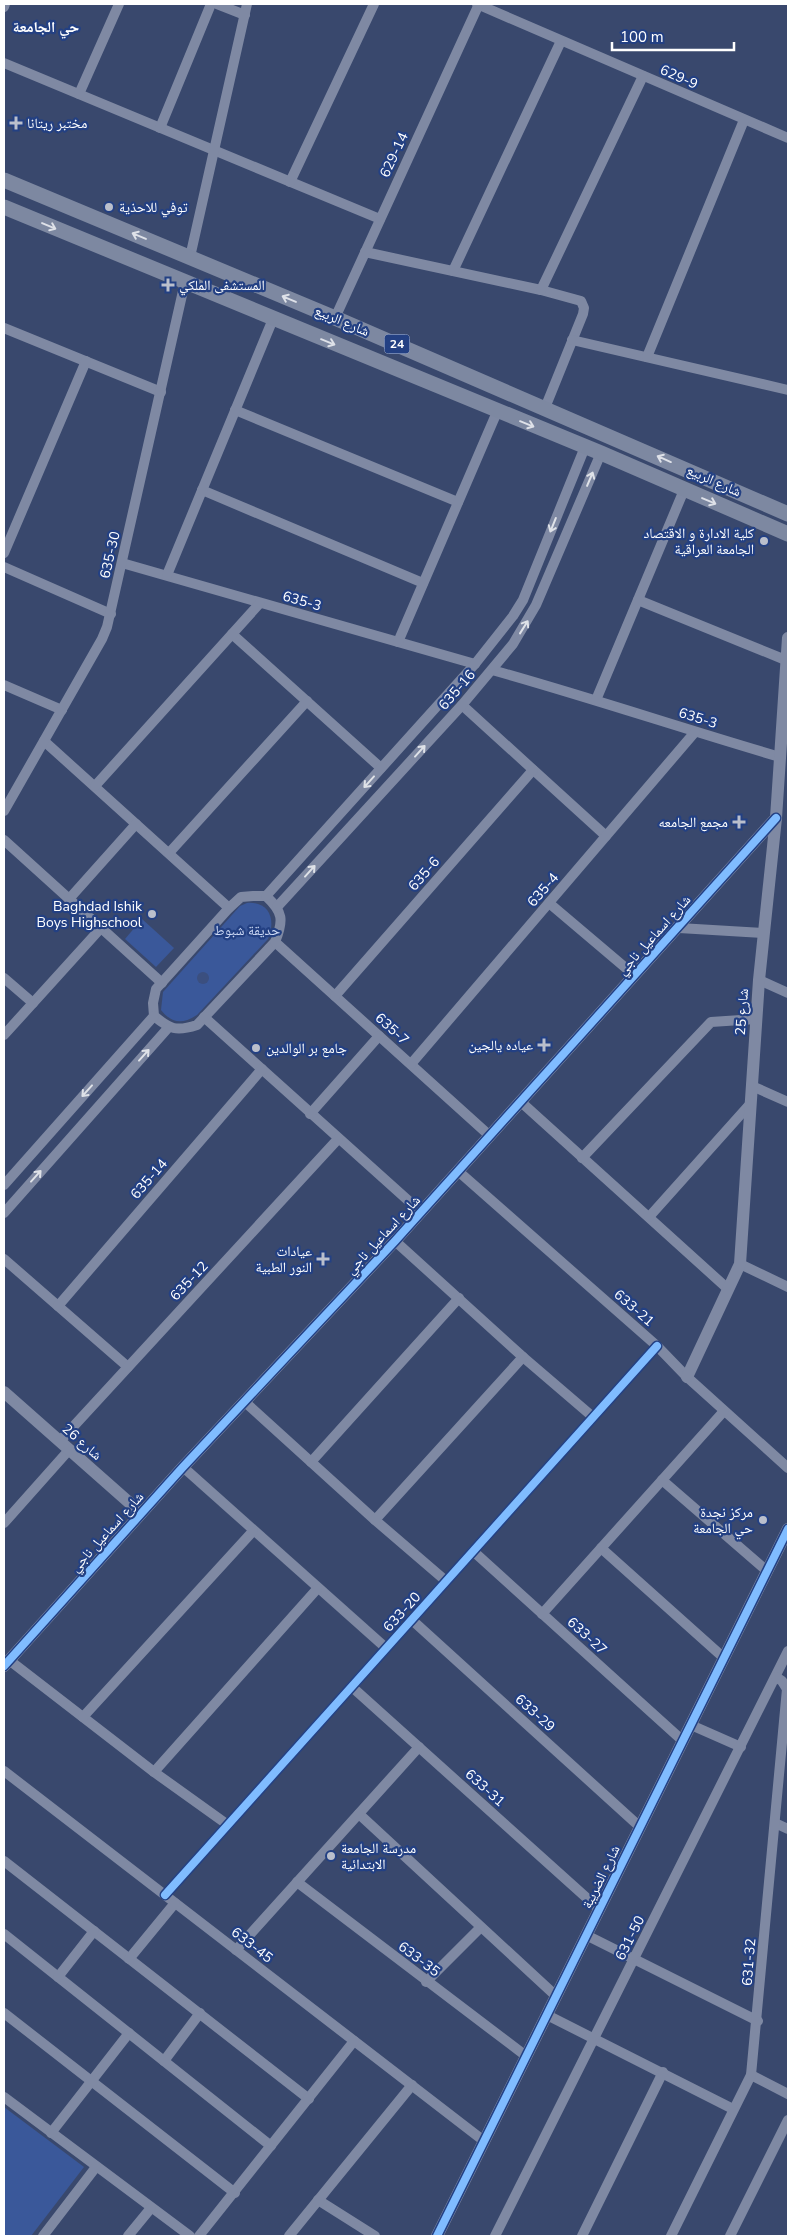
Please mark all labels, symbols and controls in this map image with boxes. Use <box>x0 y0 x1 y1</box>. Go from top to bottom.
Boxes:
district label: حي الجامعة <box>13 17 80 39</box>
scale bar <box>612 20 734 52</box>
text: 100 m <box>620 27 664 47</box>
street label: 629-9 <box>657 60 701 94</box>
place label: مختبر ريتانا <box>27 114 87 133</box>
marker: مختبر ريتانا <box>9 116 23 130</box>
street label: 629-14 <box>375 129 413 181</box>
place label: توفي للاحذية <box>119 198 188 218</box>
marker: توفي للاحذية <box>103 201 115 213</box>
one-way arrow <box>41 222 56 232</box>
one-way arrow <box>132 231 147 241</box>
place label: المستشفى الملكي <box>179 276 265 296</box>
marker: المستشفى الملكي <box>161 278 175 292</box>
one-way arrow <box>282 293 297 303</box>
street label: شارع الربيع <box>312 301 372 341</box>
road number: 24 <box>384 334 410 354</box>
one-way arrow <box>320 338 335 347</box>
one-way arrow <box>519 419 534 429</box>
one-way arrow <box>657 454 672 464</box>
street label: شارع الربيع <box>684 461 744 501</box>
one-way arrow <box>586 472 596 487</box>
one-way arrow <box>701 496 716 506</box>
one-way arrow <box>548 517 558 532</box>
place label: كلية الادارة و الاقتصاد الجامعة العراقية <box>643 524 754 559</box>
street label: 635-30 <box>95 530 125 580</box>
marker: كلية الادارة و الاقتصاد الجامعة العراقية <box>758 535 770 547</box>
street label: 635-3 <box>280 586 324 616</box>
one-way arrow <box>520 621 530 635</box>
street label: 635-16 <box>434 666 480 714</box>
street label: 635-3 <box>676 703 720 733</box>
one-way arrow <box>414 745 426 758</box>
one-way arrow <box>363 775 374 788</box>
place label: مجمع الجامعه <box>659 813 728 832</box>
marker: مجمع الجامعه <box>732 815 746 829</box>
street label: 635-6 <box>404 853 444 895</box>
one-way arrow <box>304 865 316 878</box>
street label: 635-4 <box>523 869 563 911</box>
street label: شارع اسماعيل ناجي <box>613 891 696 980</box>
place label: Baghdad Ishik Boys Highschool <box>37 897 143 932</box>
marker: Baghdad Ishik Boys Highschool <box>146 908 158 920</box>
park label: حديقة شبوط <box>214 921 280 940</box>
street label: شارع 25 <box>731 988 753 1036</box>
street label: 635-7 <box>371 1009 413 1049</box>
place label: عياده يالجين <box>468 1036 533 1055</box>
marker: عياده يالجين <box>537 1038 551 1052</box>
place label: جامع بر الوالدين <box>266 1039 347 1058</box>
marker: جامع بر الوالدين <box>250 1042 262 1054</box>
one-way arrow <box>138 1048 150 1061</box>
one-way arrow <box>81 1085 93 1098</box>
street label: 635-14 <box>126 1155 172 1203</box>
one-way arrow <box>30 1170 42 1183</box>
street label: شارع اسماعيل ناجي <box>341 1191 426 1280</box>
place label: عيادات النور الطبية <box>255 1242 312 1277</box>
marker: عيادات النور الطبية <box>316 1252 330 1266</box>
street label: 635-12 <box>166 1257 212 1305</box>
street label: 633-21 <box>610 1285 658 1331</box>
street label: شارع 26 <box>58 1419 106 1465</box>
street label: شارع اسماعيل ناجي <box>66 1488 149 1577</box>
place label: مركز نجدة حي الجامعة <box>693 1503 753 1539</box>
marker: مركز نجدة حي الجامعة <box>757 1514 769 1526</box>
street label: 633-20 <box>379 1588 425 1636</box>
street label: 633-27 <box>563 1613 611 1659</box>
street label: 633-29 <box>511 1690 559 1736</box>
street label: 633-31 <box>461 1765 509 1811</box>
place label: مدرسة الجامعة الابتدائية <box>341 1839 416 1874</box>
street label: شارع الضريبة <box>577 1842 625 1912</box>
marker: مدرسة الجامعة الابتدائية <box>325 1850 337 1862</box>
street label: 631-50 <box>611 1912 649 1964</box>
street label: 633-45 <box>227 1923 277 1967</box>
street label: 633-35 <box>394 1937 444 1981</box>
street label: 631-32 <box>737 1937 761 1987</box>

